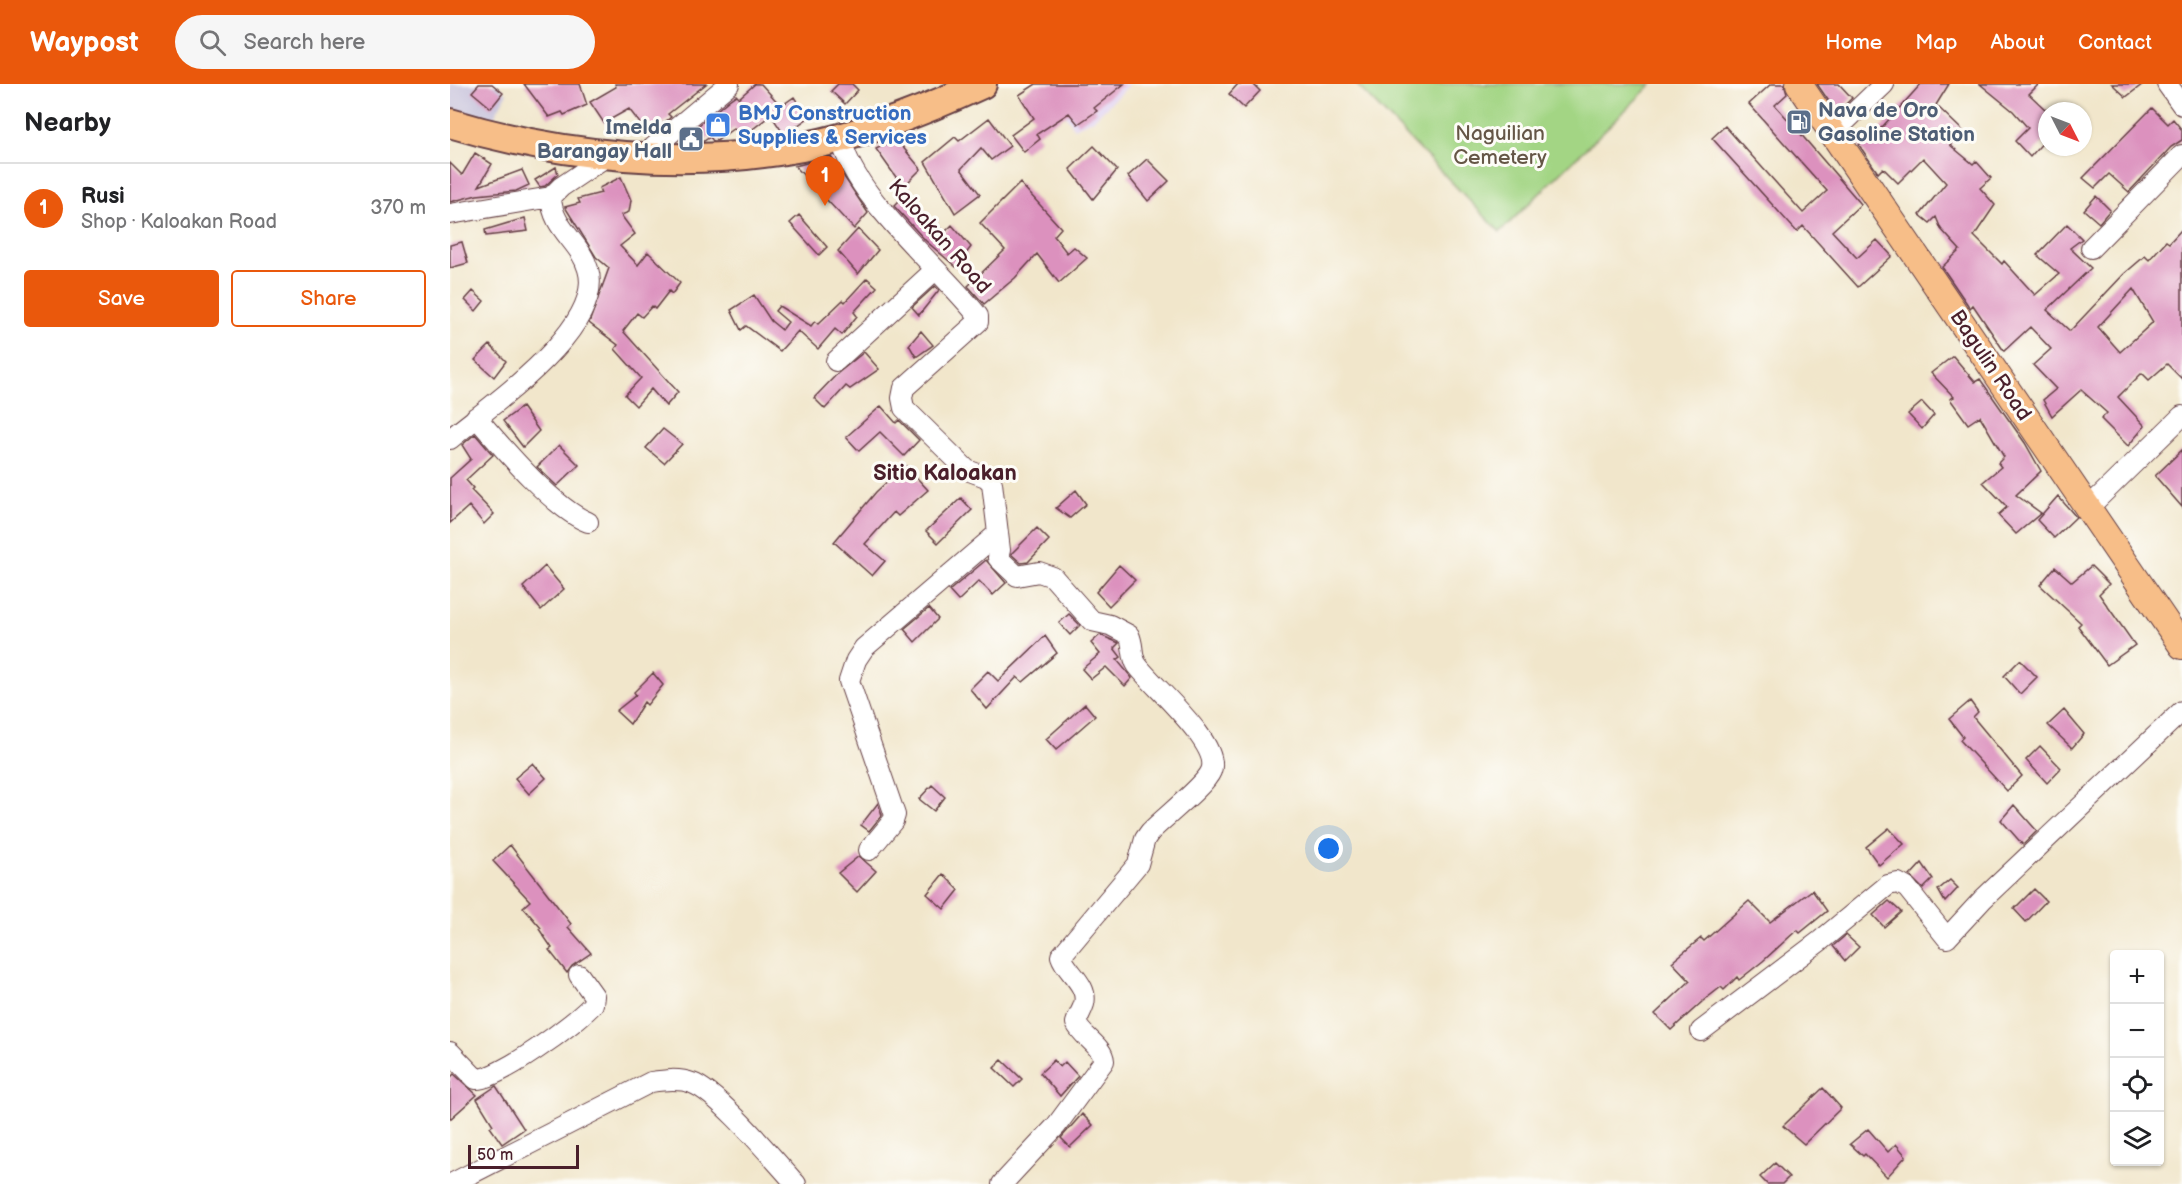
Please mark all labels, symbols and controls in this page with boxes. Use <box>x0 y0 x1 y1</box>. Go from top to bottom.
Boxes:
search box <box>175 15 595 69</box>
text: Waypost <box>30 26 139 59</box>
icon: search <box>196 26 229 59</box>
text: Search here <box>244 29 365 56</box>
text: Home <box>1825 30 1882 55</box>
text: Map <box>1915 30 1957 55</box>
text: About <box>1990 30 2045 55</box>
text: Contact <box>2078 30 2152 55</box>
place label: Nava de Oro Gasoline Station <box>1818 98 1975 147</box>
place label: BMJ Construction Supplies & Services <box>738 101 927 150</box>
north arrow <box>2038 102 2092 156</box>
fuel station icon: Nava de Oro Gasoline Station <box>1784 107 1814 137</box>
text: Nearby <box>24 108 111 139</box>
shop icon: BMJ Construction Supplies & Services <box>703 110 733 140</box>
place label: Imelda Barangay Hall <box>537 115 672 164</box>
park label: Naguilian Cemetery <box>1453 121 1547 170</box>
public building icon: Imelda Barangay Hall <box>676 124 706 154</box>
pin: 1 <box>806 156 844 206</box>
street label: Kaloakan Road <box>883 174 996 299</box>
text: Rusi <box>81 183 125 210</box>
text: 1 <box>39 196 48 220</box>
text: 370 m <box>370 196 426 220</box>
text: Shop · Kaloakan Road <box>81 210 277 234</box>
button: Save <box>24 270 219 327</box>
button: Share <box>231 270 426 327</box>
street label: Bagulin Road <box>1944 305 2037 425</box>
district label: Sitio Kaloakan <box>873 460 1017 487</box>
your location <box>1314 834 1343 863</box>
map controls <box>2110 950 2164 1166</box>
button: + <box>2110 950 2164 1004</box>
button: − <box>2110 1004 2164 1058</box>
button: locate <box>2110 1058 2164 1112</box>
button: layers <box>2110 1112 2164 1166</box>
scale bar <box>468 1142 579 1170</box>
text: 50 m <box>477 1146 513 1165</box>

